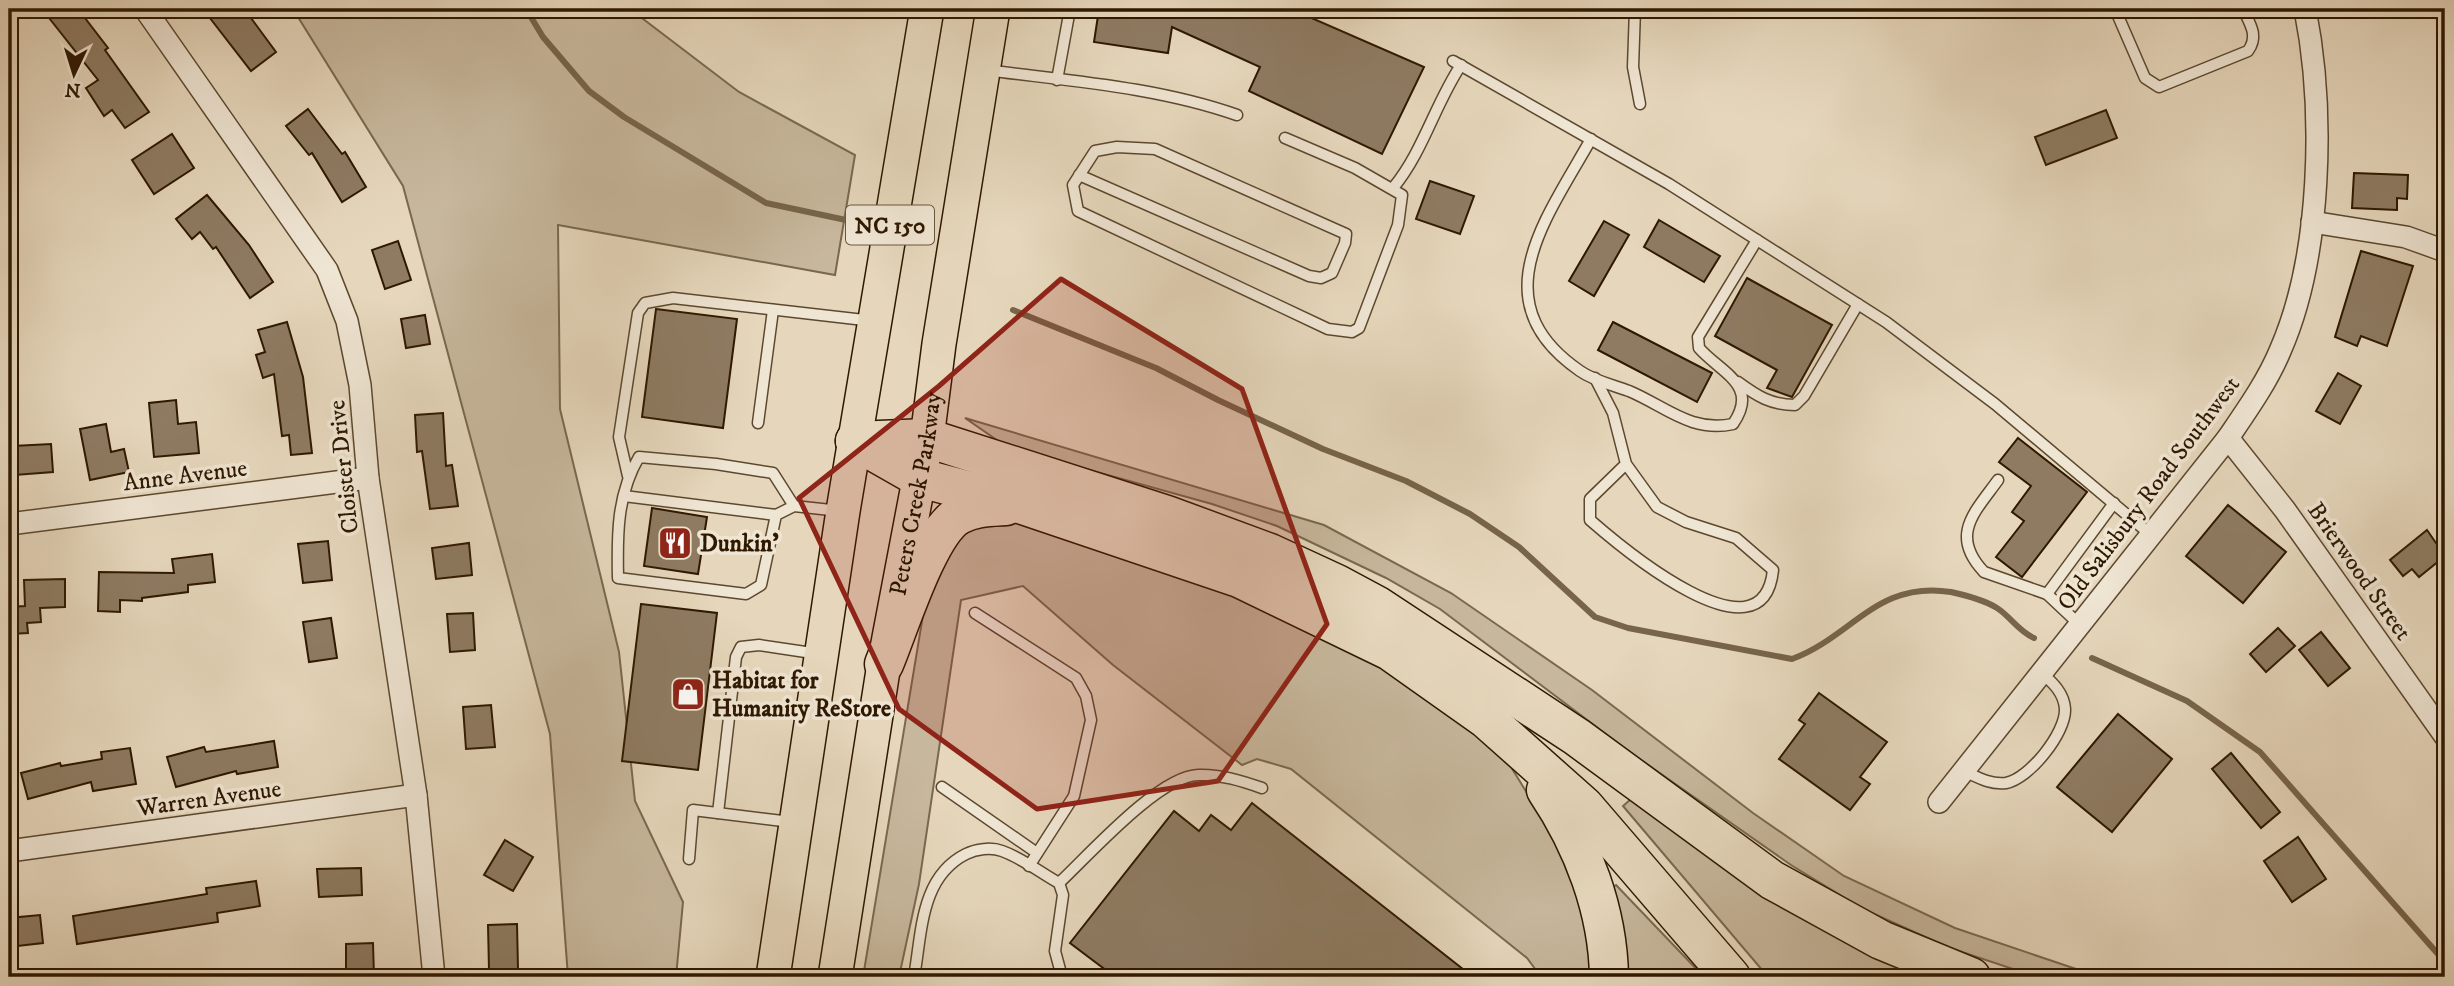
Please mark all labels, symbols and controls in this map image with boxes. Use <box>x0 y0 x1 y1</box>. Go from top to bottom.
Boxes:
north arrow <box>38 38 108 108</box>
text: N <box>64 77 82 101</box>
road number: NC 150 <box>846 206 934 244</box>
street label: Old Salisbury Road Southwest <box>2051 370 2247 617</box>
street label: Peters Creek Parkway <box>883 390 949 598</box>
street label: Cloister Drive <box>322 399 366 535</box>
street label: Anne Avenue <box>121 454 249 498</box>
street label: Brierwood Street <box>2300 497 2418 647</box>
restaurant icon: Dunkin' <box>656 524 694 562</box>
place label: Dunkin' <box>700 529 779 559</box>
place label: Habitat for Humanity ReStore <box>712 666 891 724</box>
shop icon: Habitat for Humanity ReStore <box>669 675 707 713</box>
street label: Warren Avenue <box>134 774 283 824</box>

